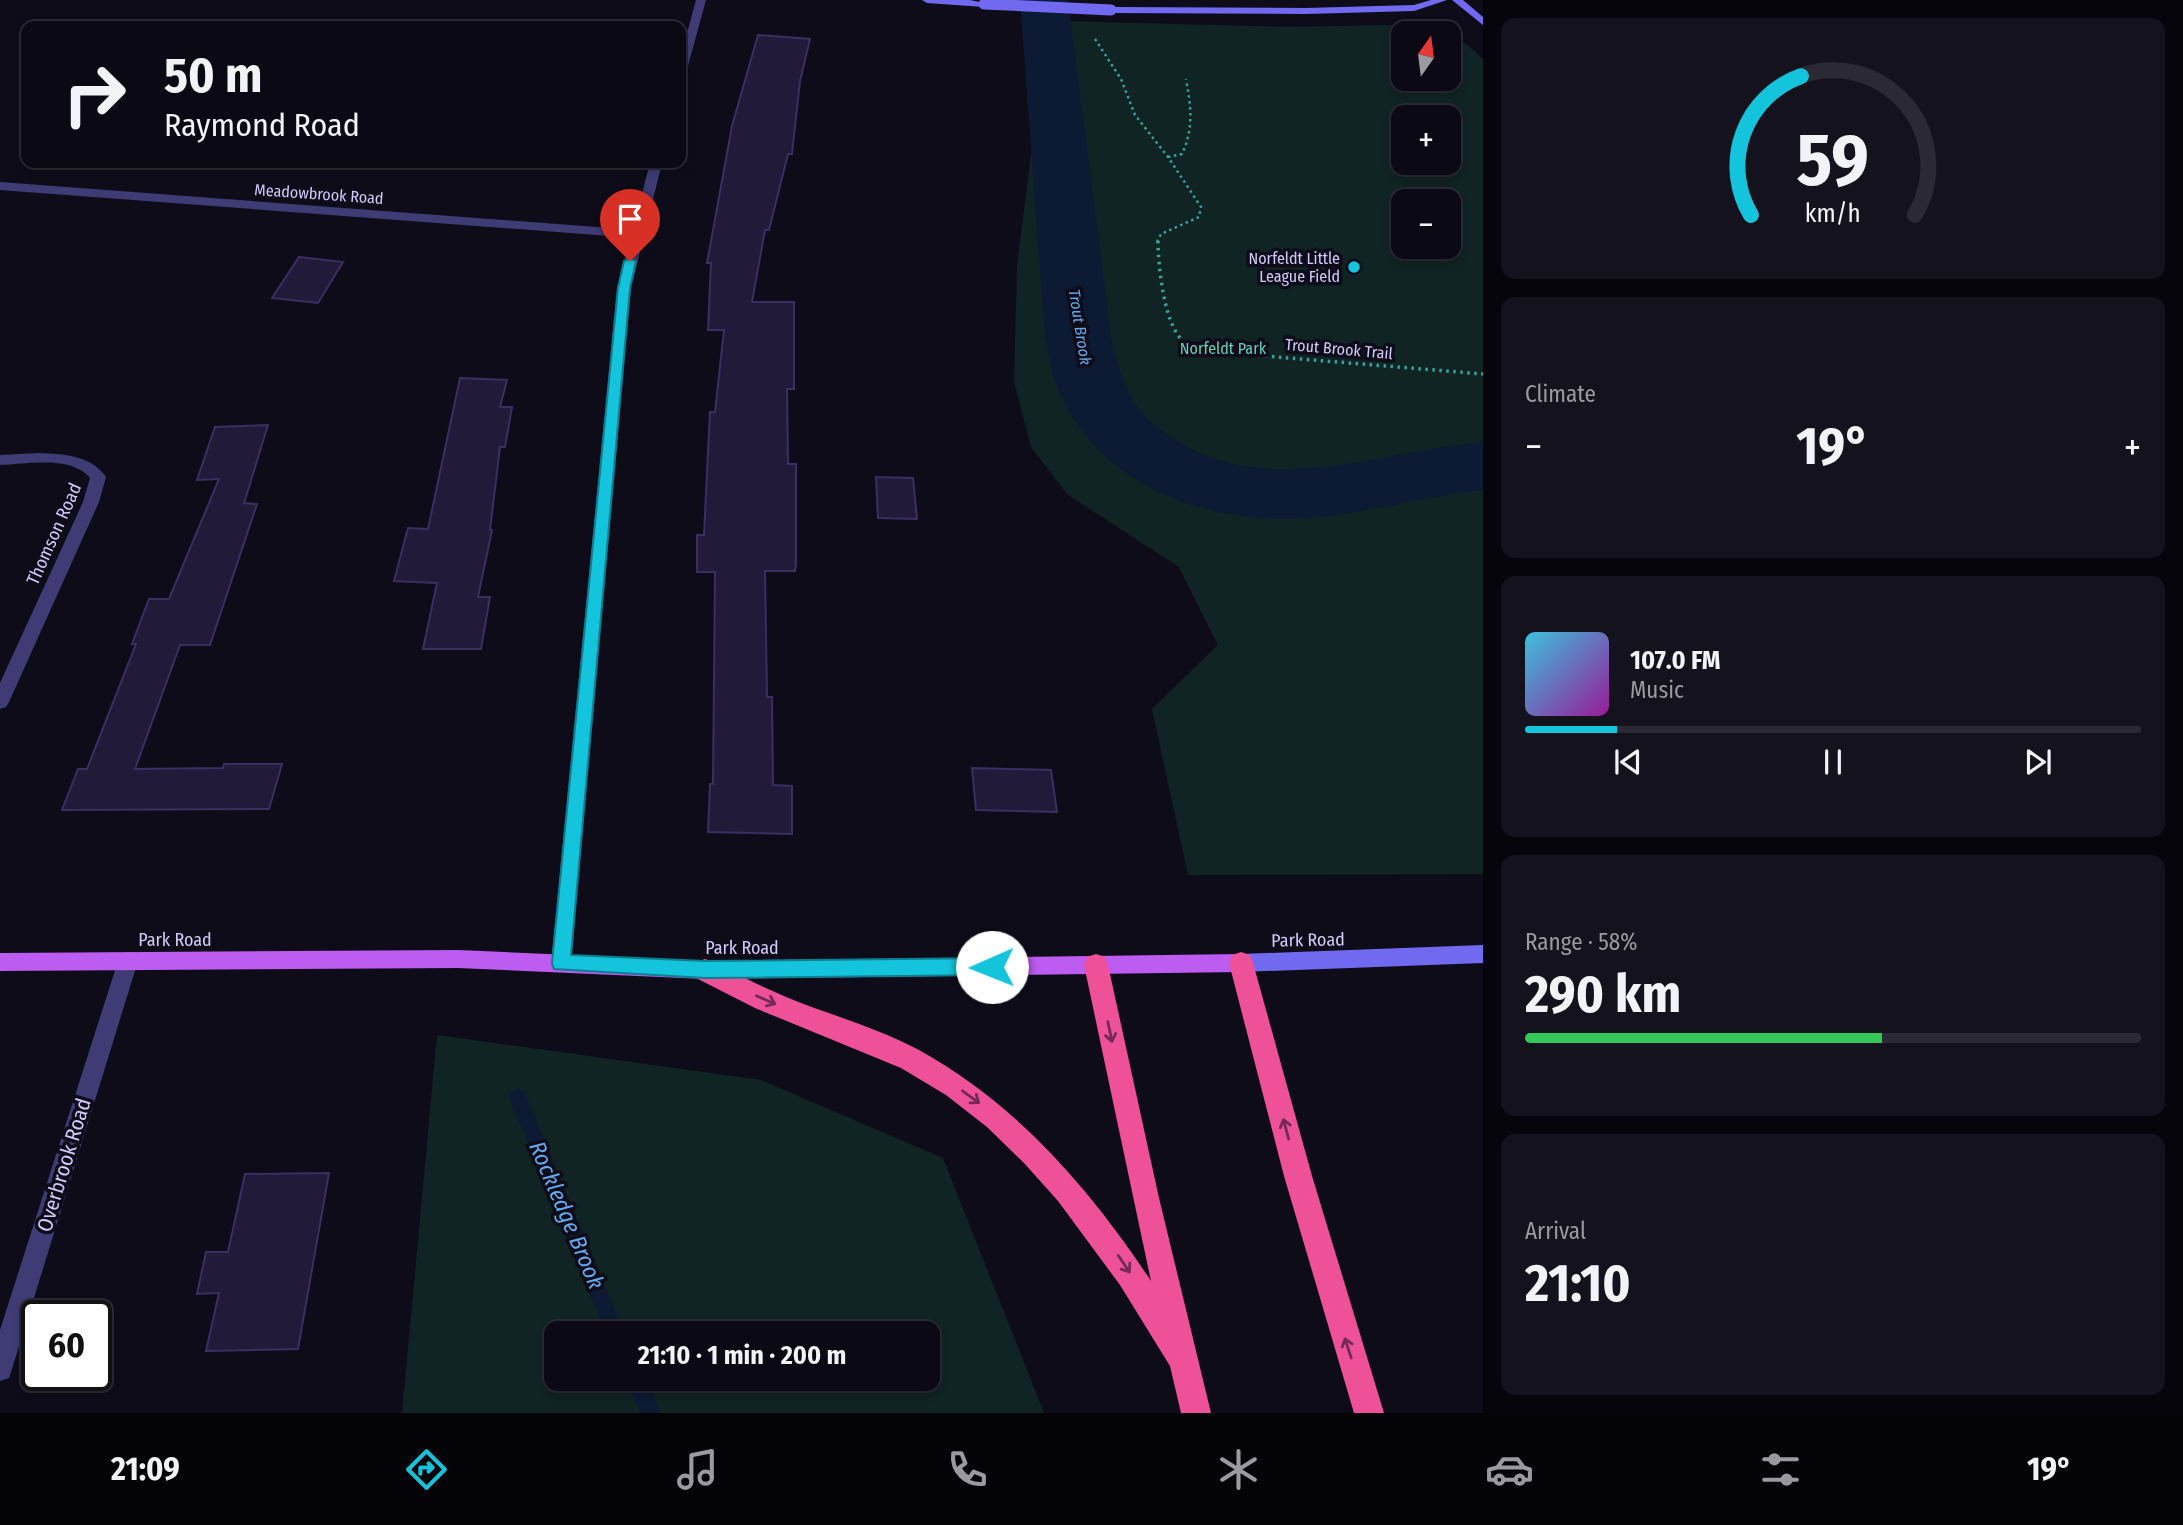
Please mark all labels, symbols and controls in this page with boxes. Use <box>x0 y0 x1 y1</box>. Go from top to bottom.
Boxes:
north arrow <box>1391 21 1461 91</box>
map controls <box>1391 21 1461 259</box>
text: 50 m <box>164 46 262 105</box>
icon: right <box>49 49 140 140</box>
button: + <box>1391 105 1461 175</box>
text: Raymond Road <box>164 106 360 144</box>
text: 59 <box>1797 117 1869 204</box>
street label: Meadowbrook Road <box>254 180 384 208</box>
pin <box>600 189 660 261</box>
button: − <box>1391 189 1461 259</box>
text: km/h <box>1805 198 1861 228</box>
icon: arrive <box>611 200 649 238</box>
place label: Norfeldt Little League Field <box>1248 249 1340 286</box>
marker: Norfeldt Little League Field <box>1346 259 1362 275</box>
water label: Trout Brook <box>1065 288 1095 366</box>
street label: Trout Brook Trail <box>1284 335 1394 363</box>
park label: Norfeldt Park <box>1180 339 1267 358</box>
text: Climate <box>1525 380 1596 408</box>
text: 19° <box>1796 415 1870 478</box>
text: − <box>1525 424 1542 470</box>
text: + <box>2124 424 2141 470</box>
street label: Thomson Road <box>22 480 86 588</box>
text: 107.0 FM <box>1630 645 1721 676</box>
text: Music <box>1630 676 1684 704</box>
icon: previous <box>1609 743 1647 781</box>
icon: pause <box>1814 743 1852 781</box>
icon: next <box>2019 743 2057 781</box>
street label: Park Road <box>1271 928 1345 952</box>
text: Range · 58% <box>1525 928 1637 956</box>
street label: Park Road <box>138 929 212 951</box>
position arrow <box>955 930 1029 1004</box>
street label: Park Road <box>705 937 779 959</box>
text: 290 km <box>1525 963 1681 1026</box>
one-way arrow <box>755 994 776 1007</box>
one-way arrow <box>1103 1020 1117 1043</box>
one-way arrow <box>961 1090 980 1104</box>
street label: Overbrook Road <box>31 1095 97 1235</box>
one-way arrow <box>1278 1118 1291 1140</box>
water label: Rockledge Brook <box>523 1137 611 1293</box>
text: Arrival <box>1525 1217 1586 1245</box>
text: 21:10 <box>1525 1252 1631 1315</box>
one-way arrow <box>1116 1254 1131 1273</box>
speed limit sign: 60 <box>21 1300 112 1391</box>
one-way arrow <box>1340 1337 1353 1359</box>
text: 21:10 · 1 min · 200 m <box>638 1340 846 1371</box>
icon: directions <box>402 1445 451 1494</box>
icon: music <box>673 1445 722 1494</box>
icon: phone <box>943 1445 992 1494</box>
icon: climate <box>1214 1445 1263 1494</box>
icon: car <box>1485 1445 1534 1494</box>
icon: filters <box>1756 1445 1805 1494</box>
text: 21:09 <box>111 1450 180 1488</box>
text: 19° <box>2027 1450 2072 1488</box>

